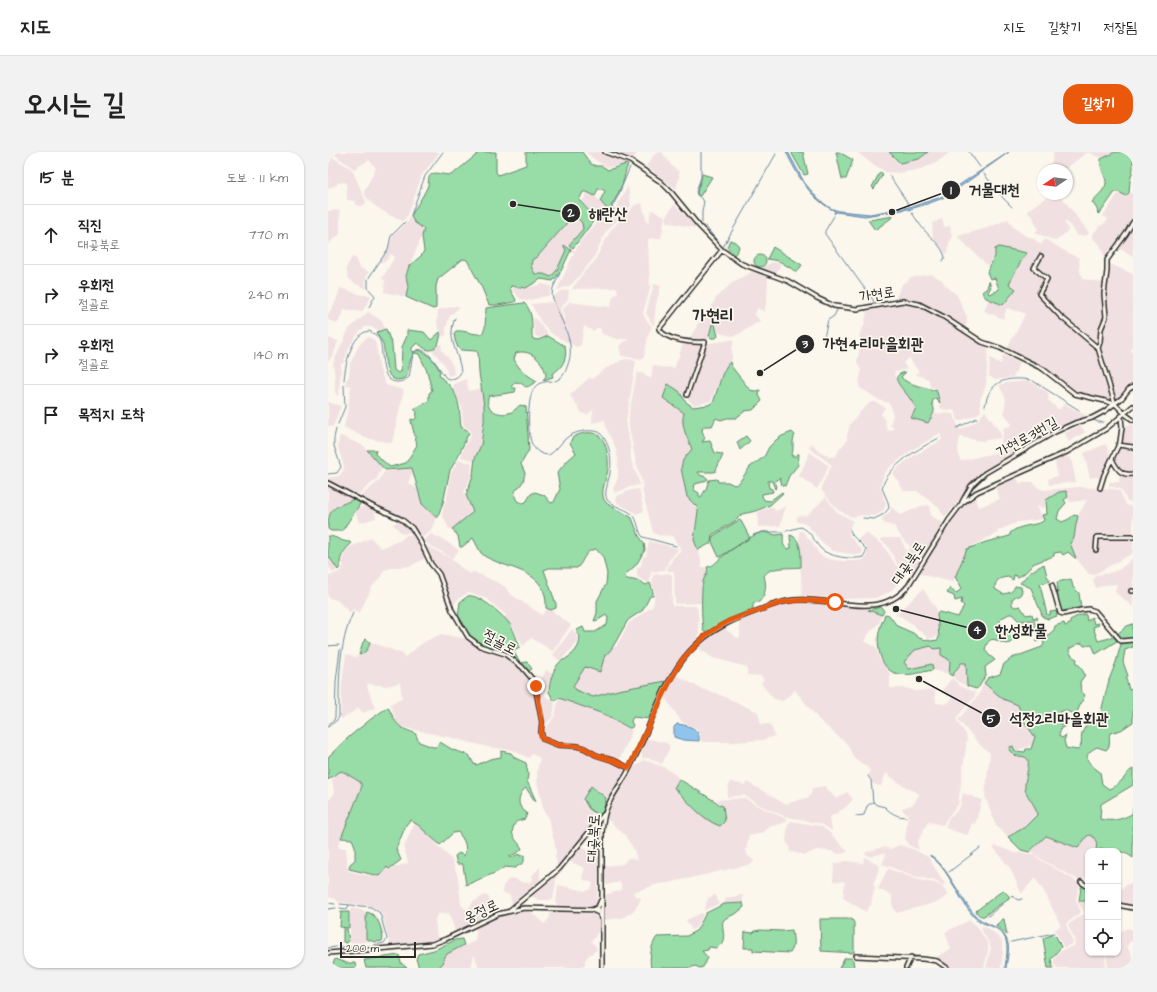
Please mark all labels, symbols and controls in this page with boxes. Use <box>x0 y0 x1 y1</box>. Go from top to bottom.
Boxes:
text: 지도 <box>20 14 51 41</box>
text: 지도 <box>1003 18 1025 38</box>
text: 길찾기 <box>1047 18 1081 38</box>
text: 저장됨 <box>1103 18 1137 38</box>
button: 길찾기 <box>1063 84 1133 124</box>
text: 오시는 길 <box>24 85 125 124</box>
north arrow <box>1037 164 1073 200</box>
text: 15 분 <box>40 166 75 190</box>
text: 도보 · 1.1 km <box>226 169 288 187</box>
callout: 거물대천 <box>941 176 1028 204</box>
text: 거물대천 <box>968 179 1020 201</box>
text: 1 <box>950 182 952 199</box>
callout: 해란산 <box>561 199 636 227</box>
text: 해란산 <box>588 203 627 225</box>
text: 2 <box>567 205 575 222</box>
text: 직진 <box>78 215 102 236</box>
icon: ahead <box>40 224 62 246</box>
text: 770 m <box>248 226 288 244</box>
text: 대곶북로 <box>78 236 120 254</box>
text: 우회전 <box>78 275 114 296</box>
street label: 가현로 <box>858 281 897 308</box>
icon: right <box>40 284 62 306</box>
text: 240 m <box>248 286 288 304</box>
text: 절골로 <box>78 296 109 314</box>
district label: 가현리 <box>692 304 734 328</box>
callout: 가현4리마을회관 <box>795 330 932 358</box>
text: 가현4리마을회관 <box>822 333 924 355</box>
text: 우회전 <box>78 335 114 356</box>
text: 3 <box>801 336 809 353</box>
icon: right <box>40 344 62 366</box>
text: 140 m <box>254 346 288 364</box>
text: 절골로 <box>78 356 109 374</box>
icon: arrive <box>40 404 62 426</box>
text: 목적지 도착 <box>78 404 144 425</box>
street label: 가현로3번길 <box>992 412 1062 463</box>
street label: 대곶북로 <box>886 537 931 589</box>
route start <box>826 593 844 611</box>
callout: 한성화물 <box>967 616 1054 644</box>
text: 한성화물 <box>994 620 1047 642</box>
text: 4 <box>973 622 982 639</box>
street label: 절골로 <box>479 625 521 660</box>
route end <box>527 677 545 695</box>
callout: 석정2리마을회관 <box>981 704 1117 732</box>
text: 석정2리마을회관 <box>1009 708 1109 730</box>
text: 5 <box>987 711 996 728</box>
street label: 대곶북로 <box>581 813 606 863</box>
map controls <box>1085 848 1121 956</box>
button: + <box>1085 848 1121 884</box>
button: − <box>1085 884 1121 920</box>
street label: 옹정로 <box>460 894 502 928</box>
button: locate <box>1085 920 1121 956</box>
scale bar <box>340 940 416 959</box>
text: 200 m <box>346 941 379 956</box>

